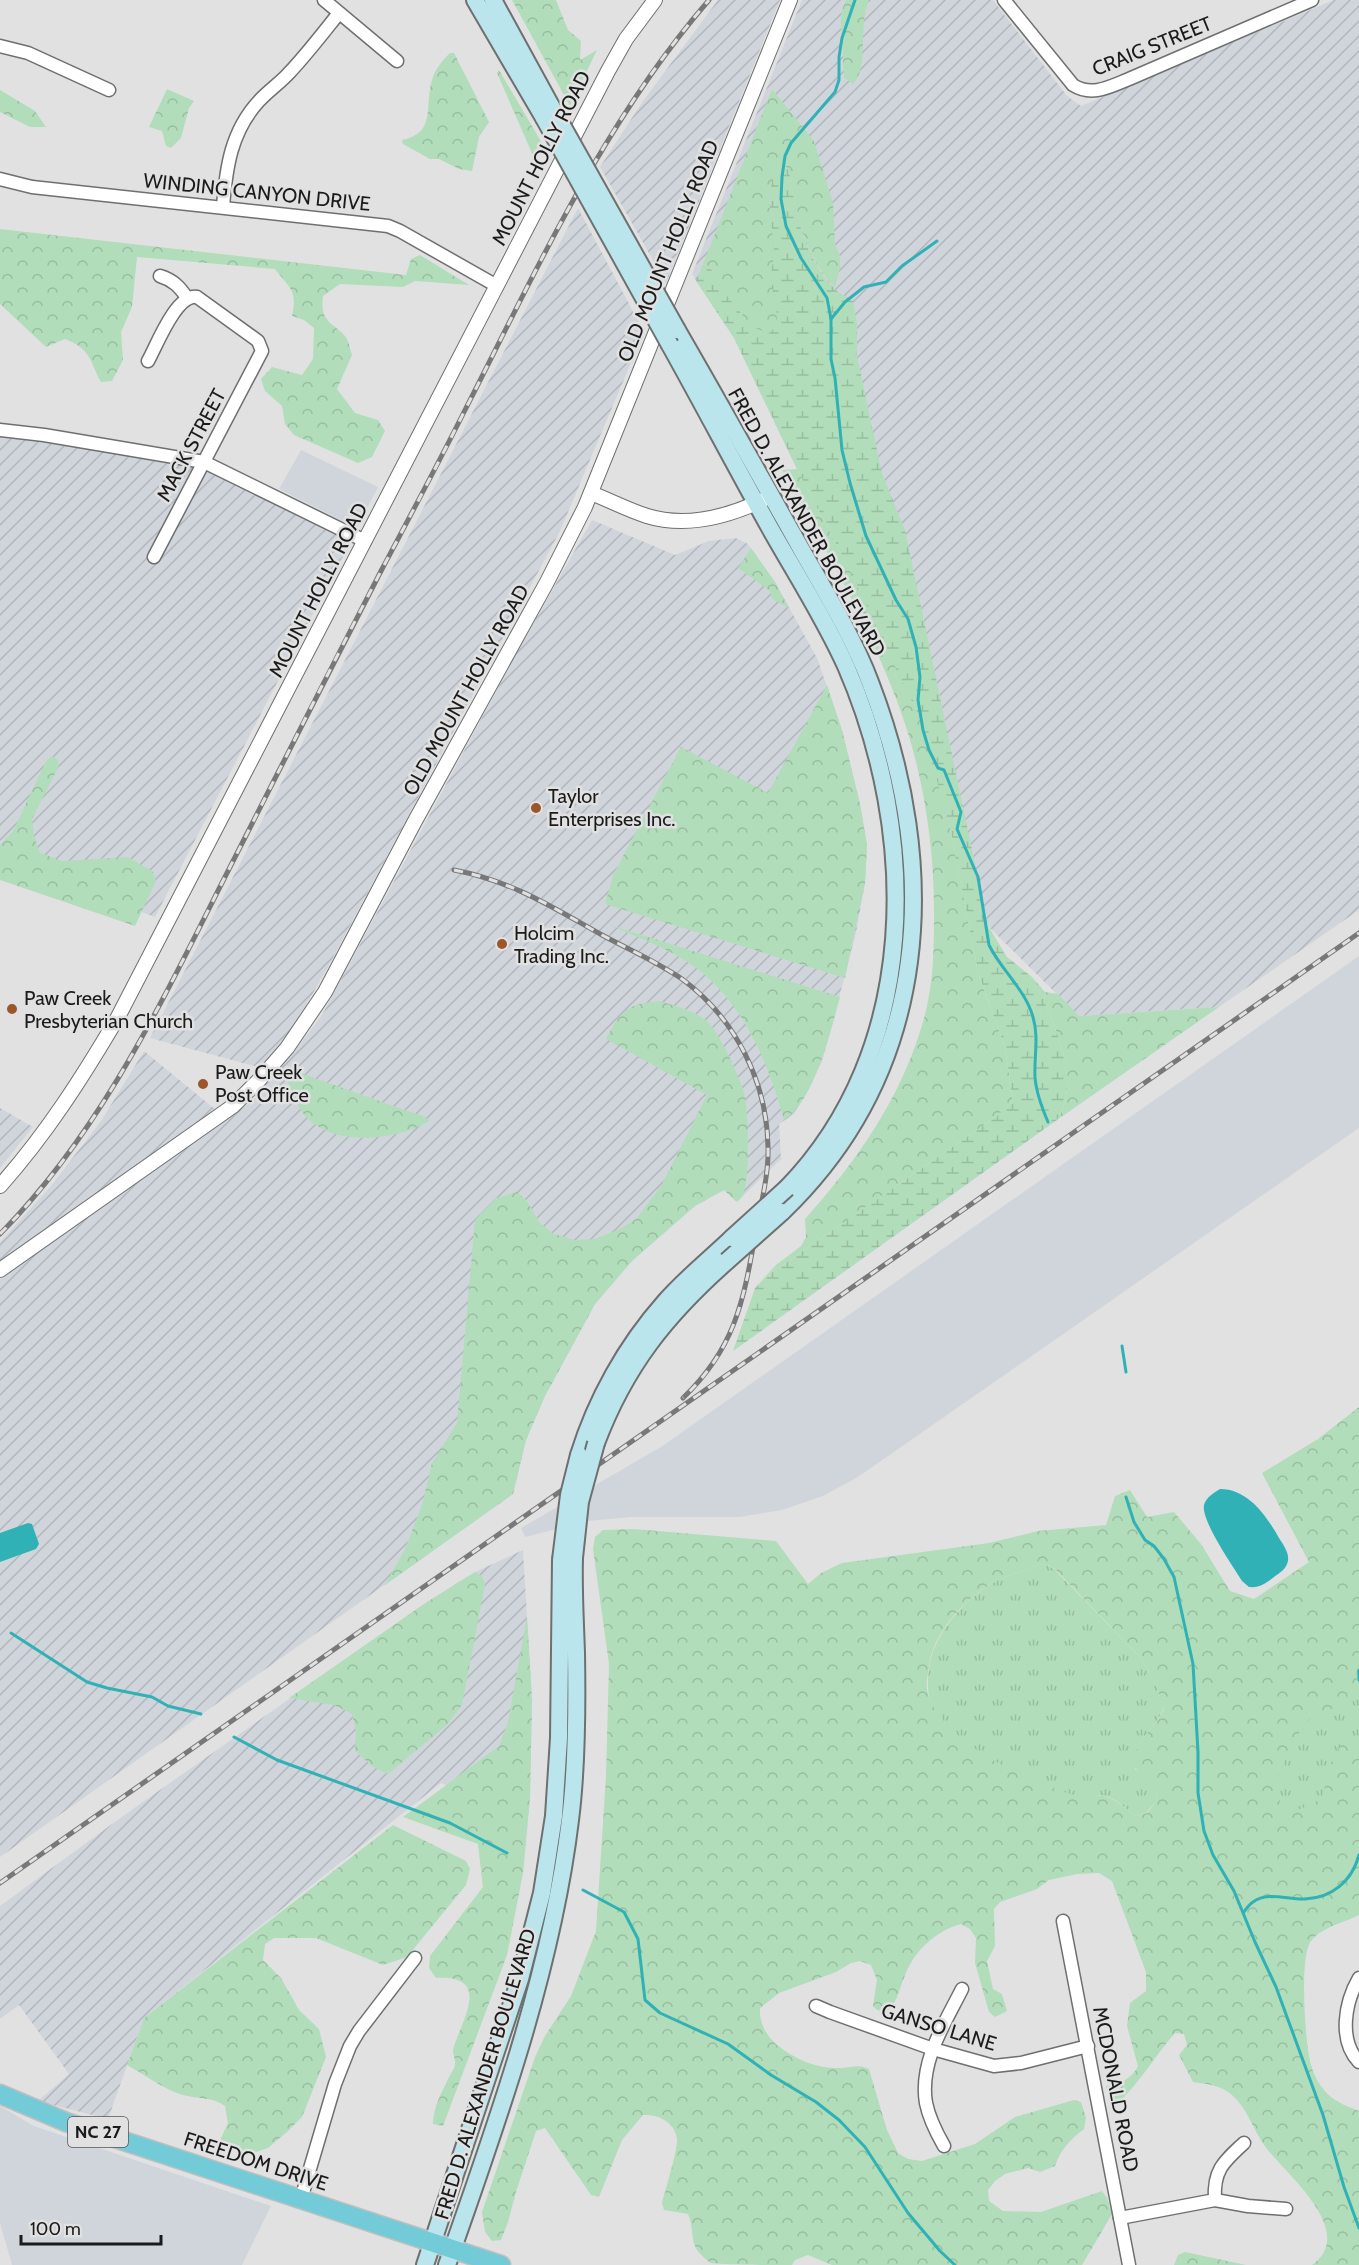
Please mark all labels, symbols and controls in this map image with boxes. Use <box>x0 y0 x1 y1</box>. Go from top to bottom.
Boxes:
street label: CRAIG STREET <box>1089 11 1216 81</box>
street label: MOUNT HOLLY ROAD <box>487 67 595 249</box>
street label: OLD MOUNT HOLLY ROAD <box>612 137 724 365</box>
street label: WINDING CANYON DRIVE <box>142 168 372 216</box>
street label: MACK STREET <box>151 384 231 505</box>
street label: FRED D. ALEXANDER BOULEVARD <box>723 384 891 660</box>
street label: MOUNT HOLLY ROAD <box>264 499 372 681</box>
street label: OLD MOUNT HOLLY ROAD <box>398 580 534 800</box>
place label: Taylor Enterprises Inc. <box>548 784 675 831</box>
marker: Taylor Enterprises Inc. <box>529 801 543 815</box>
place label: Holcim Trading Inc. <box>514 921 609 968</box>
marker: Holcim Trading Inc. <box>495 937 509 951</box>
place label: Paw Creek Presbyterian Church <box>24 986 193 1033</box>
marker: Paw Creek Presbyterian Church <box>5 1002 19 1016</box>
place label: Paw Creek Post Office <box>215 1060 309 1107</box>
marker: Paw Creek Post Office <box>196 1077 210 1091</box>
street label: FRED D. ALEXANDER BOULEVARD <box>429 1926 541 2222</box>
street label: GANSO LANE <box>879 1998 999 2056</box>
street label: MCDONALD ROAD <box>1088 2004 1144 2174</box>
road number: NC 27 <box>68 2117 128 2147</box>
street label: FREEDOM DRIVE <box>181 2126 331 2196</box>
scale bar <box>21 2208 160 2246</box>
text: 100 m <box>30 2218 81 2240</box>

